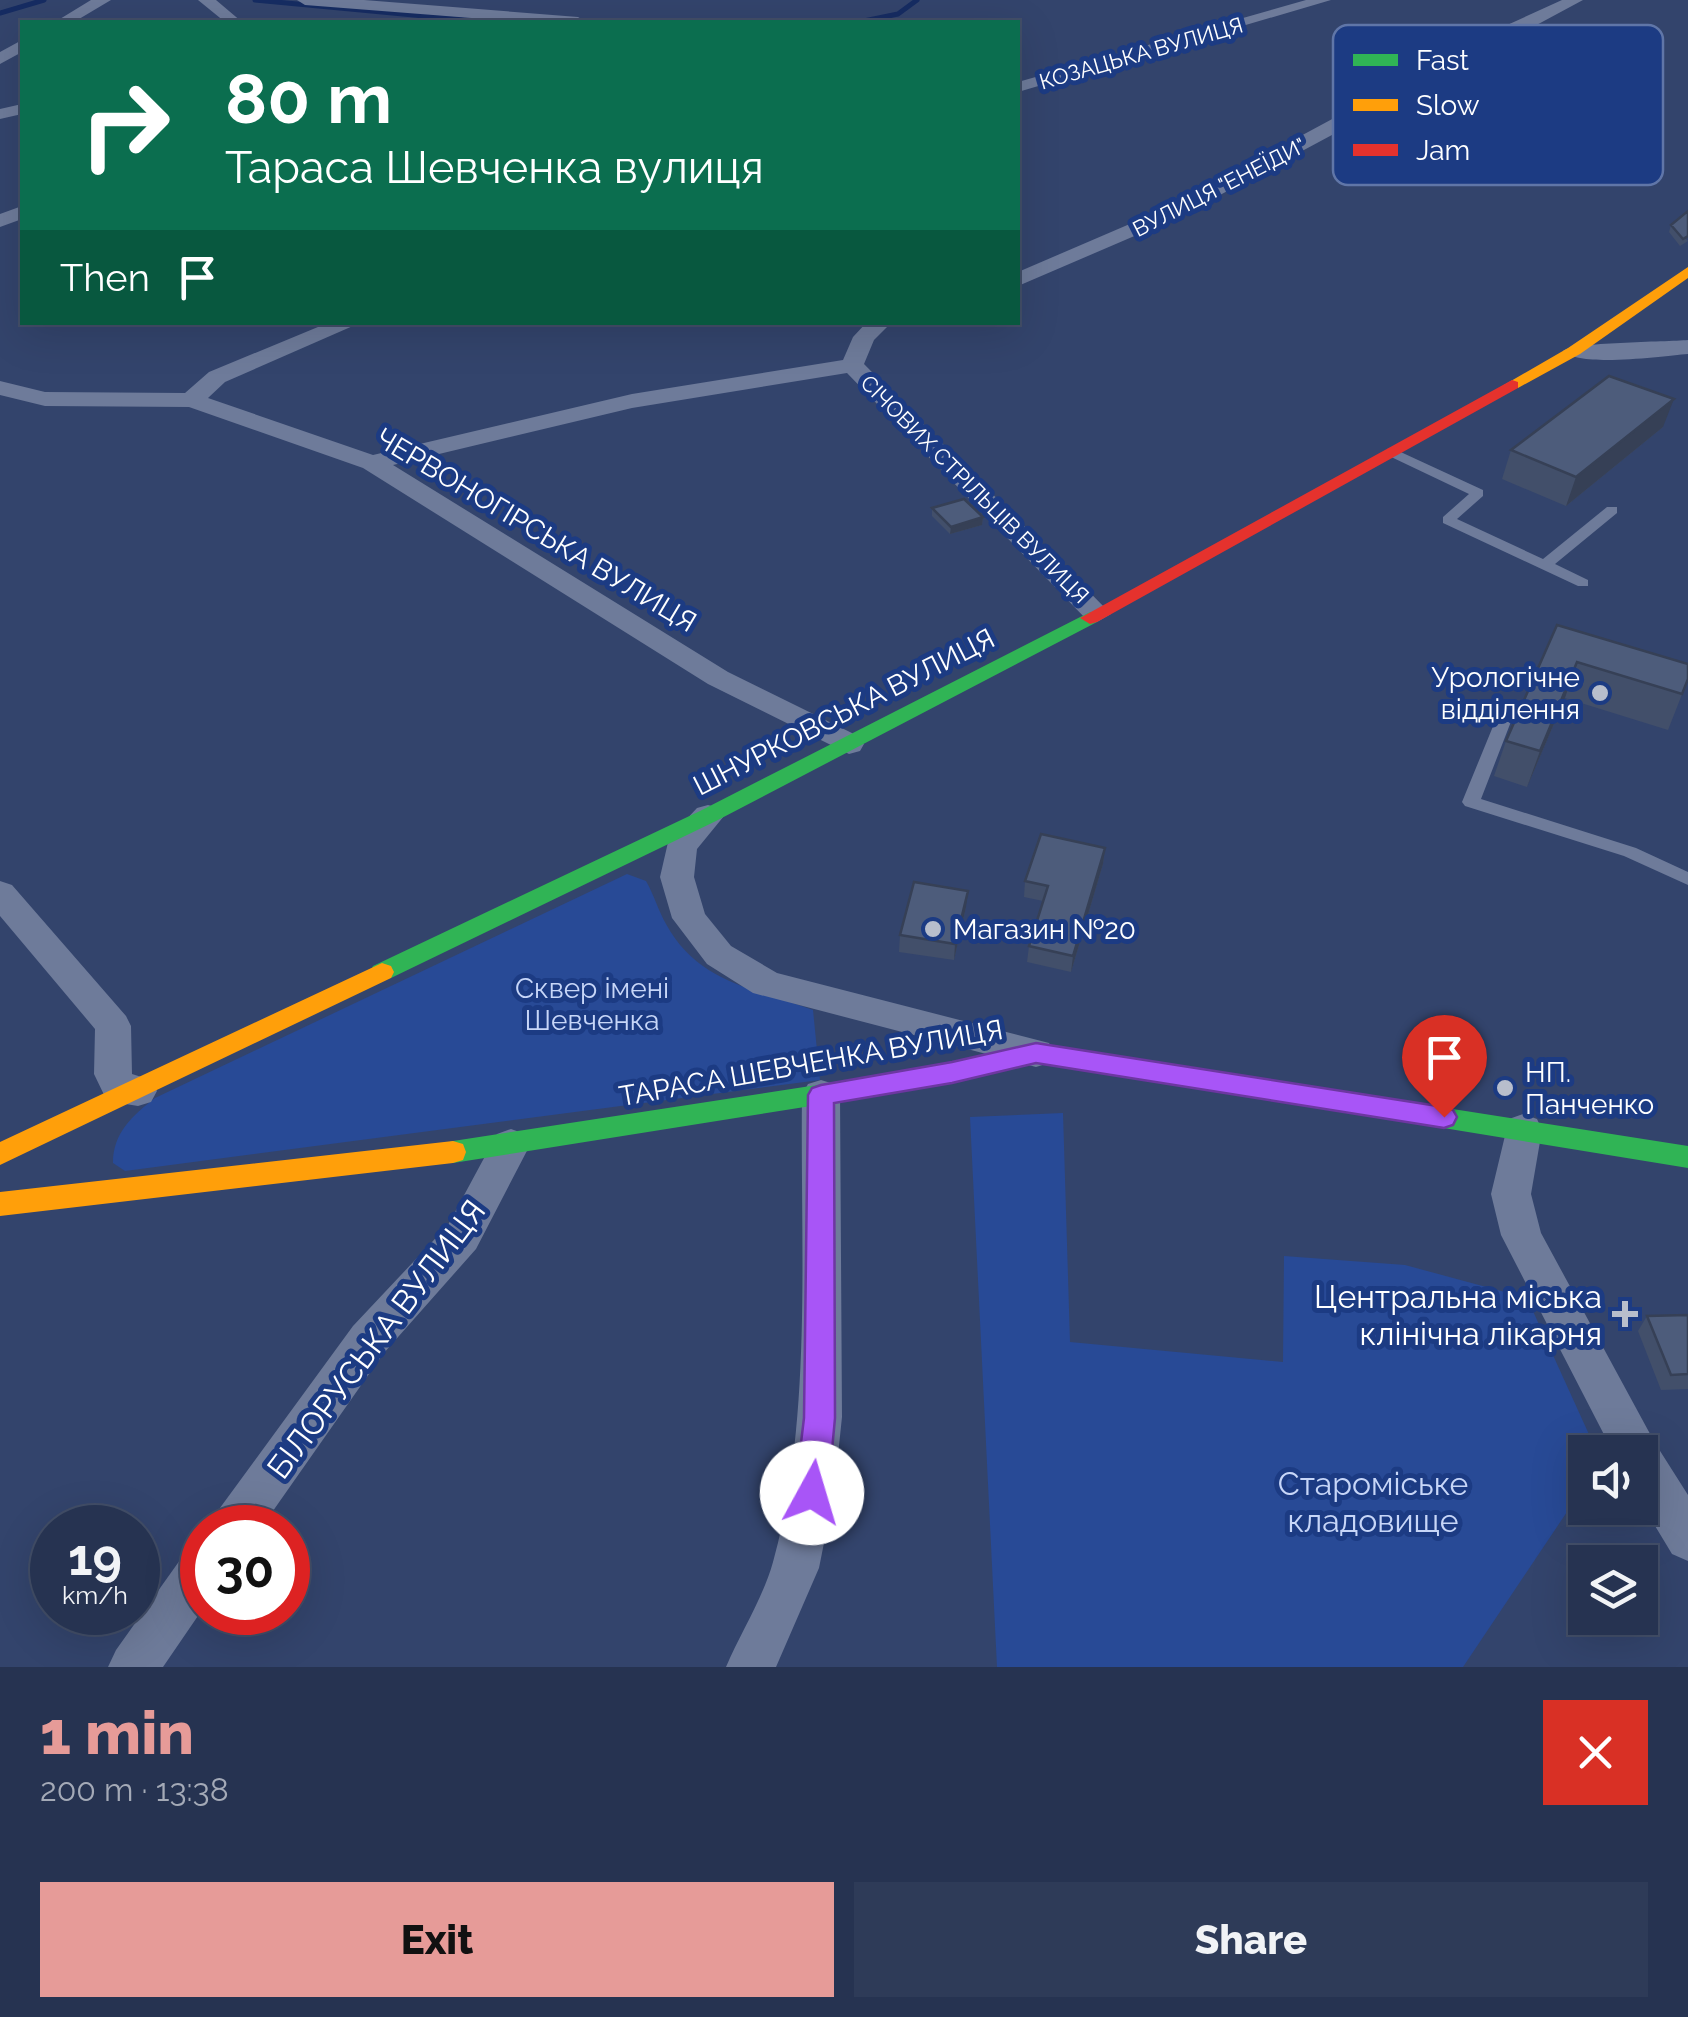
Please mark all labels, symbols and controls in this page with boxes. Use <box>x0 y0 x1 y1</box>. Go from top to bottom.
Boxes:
street label: КОЗАЦЬКА ВУЛИЦЯ <box>1036 11 1246 95</box>
legend <box>1333 25 1663 185</box>
text: Fast <box>1416 44 1469 77</box>
text: 80 m <box>225 57 392 139</box>
icon: right <box>60 60 190 190</box>
text: Slow <box>1416 89 1480 122</box>
street label: ВУЛИЦЯ "ЕНЕЇДИ" <box>1128 132 1310 242</box>
text: Jam <box>1416 134 1470 167</box>
text: Тараса Шевченка вулиця <box>225 141 764 194</box>
icon: arrive <box>170 250 225 305</box>
text: Then <box>60 255 150 300</box>
street label: СІЧОВИХ СТРІЛЬЦІВ ВУЛИЦЯ <box>855 369 1095 609</box>
street label: ЧЕРВОНОГІРСЬКА ВУЛИЦЯ <box>370 421 702 639</box>
street label: ШНУРКОВСЬКА ВУЛИЦЯ <box>688 622 1000 802</box>
place label: Урологічне відділення <box>1432 661 1580 726</box>
marker: Урологічне відділення <box>1589 682 1611 704</box>
place label: Магазин №20 <box>953 913 1136 946</box>
marker: Магазин №20 <box>922 918 944 940</box>
park label: Сквер імені Шевченка <box>515 972 669 1037</box>
street label: ТАРАСА ШЕВЧЕНКА ВУЛИЦЯ <box>616 1013 1006 1113</box>
pin <box>1402 1015 1487 1118</box>
icon: arrive <box>1417 1030 1472 1085</box>
place label: НП. Панченко <box>1525 1056 1654 1121</box>
marker: НП. Панченко <box>1494 1077 1516 1099</box>
street label: БІЛОРУСЬКА ВУЛИЦЯ <box>259 1193 493 1485</box>
place label: Центральна міська клінічна лікарня <box>1314 1278 1602 1352</box>
marker: Центральна міська клінічна лікарня <box>1612 1301 1638 1327</box>
map controls <box>1568 1435 1658 1635</box>
button: sound <box>1568 1435 1658 1525</box>
position arrow <box>760 1441 864 1545</box>
park label: Староміське кладовище <box>1278 1465 1468 1539</box>
speed limit sign: 30 <box>180 1505 310 1635</box>
text: 19 <box>68 1528 122 1587</box>
button: layers <box>1568 1545 1658 1635</box>
text: km/h <box>62 1580 128 1610</box>
text: 1 min <box>40 1698 194 1768</box>
button: close <box>1543 1700 1648 1805</box>
text: 200 m · 13:38 <box>40 1771 229 1808</box>
button: Exit <box>40 1882 834 1997</box>
button: Share <box>854 1882 1648 1997</box>

